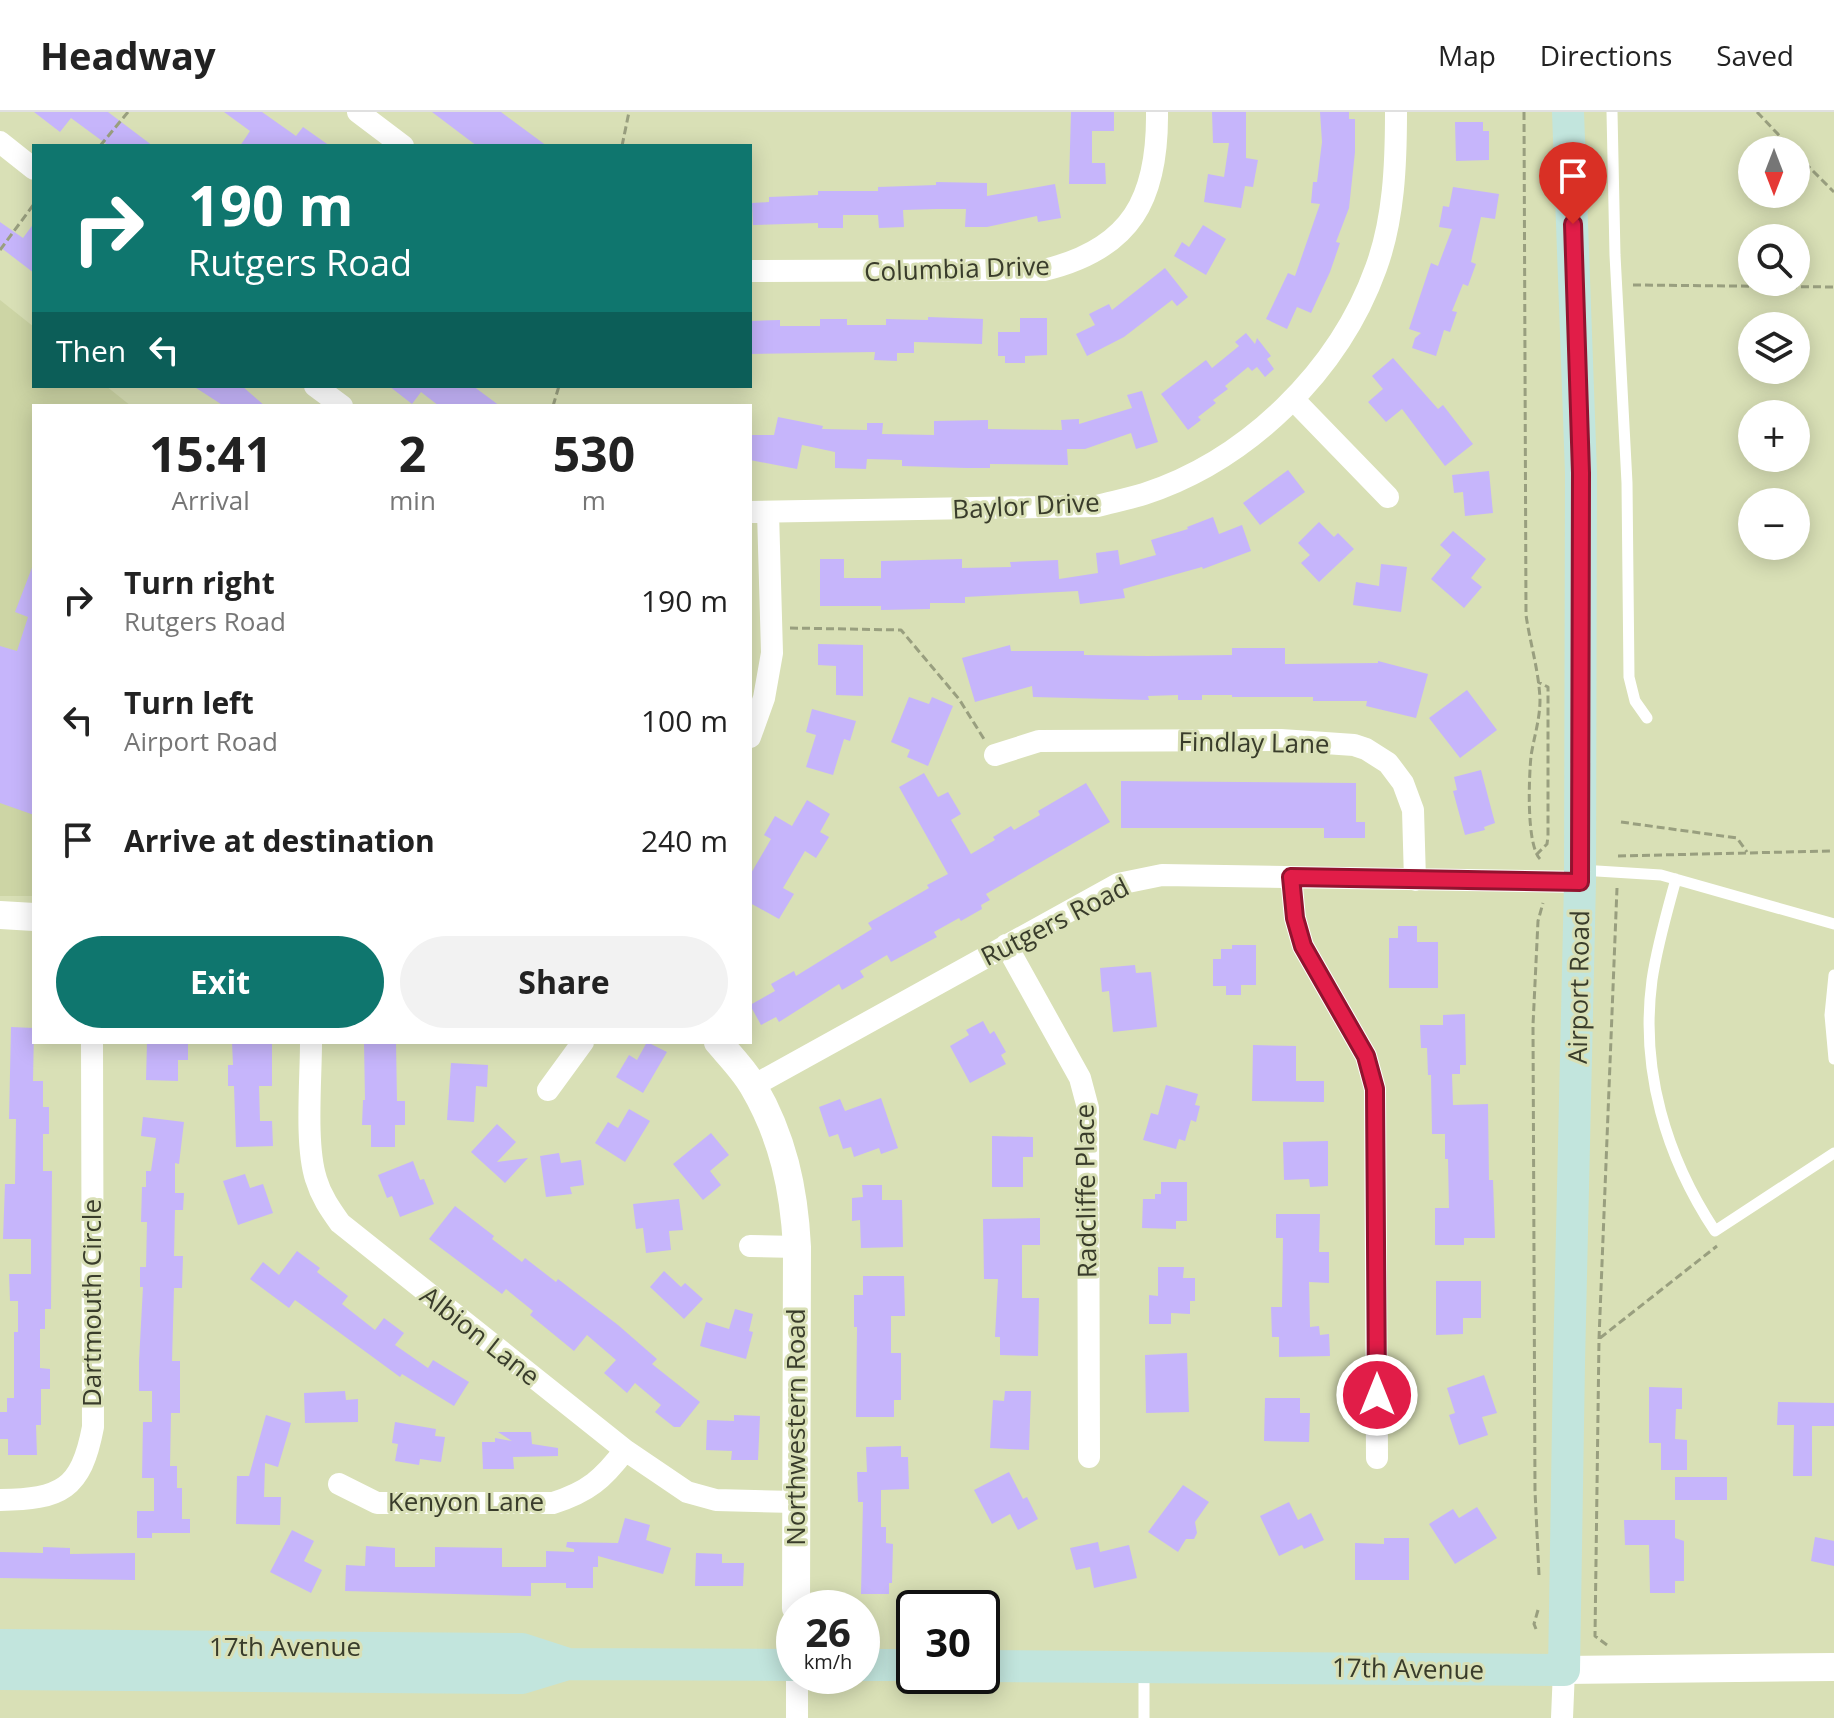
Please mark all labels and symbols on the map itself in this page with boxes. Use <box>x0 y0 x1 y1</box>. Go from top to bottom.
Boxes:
north arrow <box>1738 136 1810 208</box>
pin <box>1539 142 1607 224</box>
street label: Columbia Drive <box>863 247 1050 289</box>
street label: Baylor Drive <box>951 483 1101 527</box>
street label: Findlay Lane <box>1178 723 1330 761</box>
street label: Rutgers Road <box>974 868 1135 974</box>
street label: Airport Road <box>1559 910 1597 1064</box>
street label: Radcliffe Place <box>1065 1103 1105 1279</box>
street label: Dartmouth Circle <box>73 1199 109 1407</box>
street label: Albion Lane <box>413 1277 548 1393</box>
street label: Northwestern Road <box>777 1308 813 1546</box>
position arrow <box>1335 1353 1419 1437</box>
street label: Kenyon Lane <box>388 1483 544 1519</box>
speed limit sign: 30 <box>896 1590 1000 1694</box>
street label: 17th Avenue <box>209 1628 361 1664</box>
street label: 17th Avenue <box>1332 1649 1484 1687</box>

